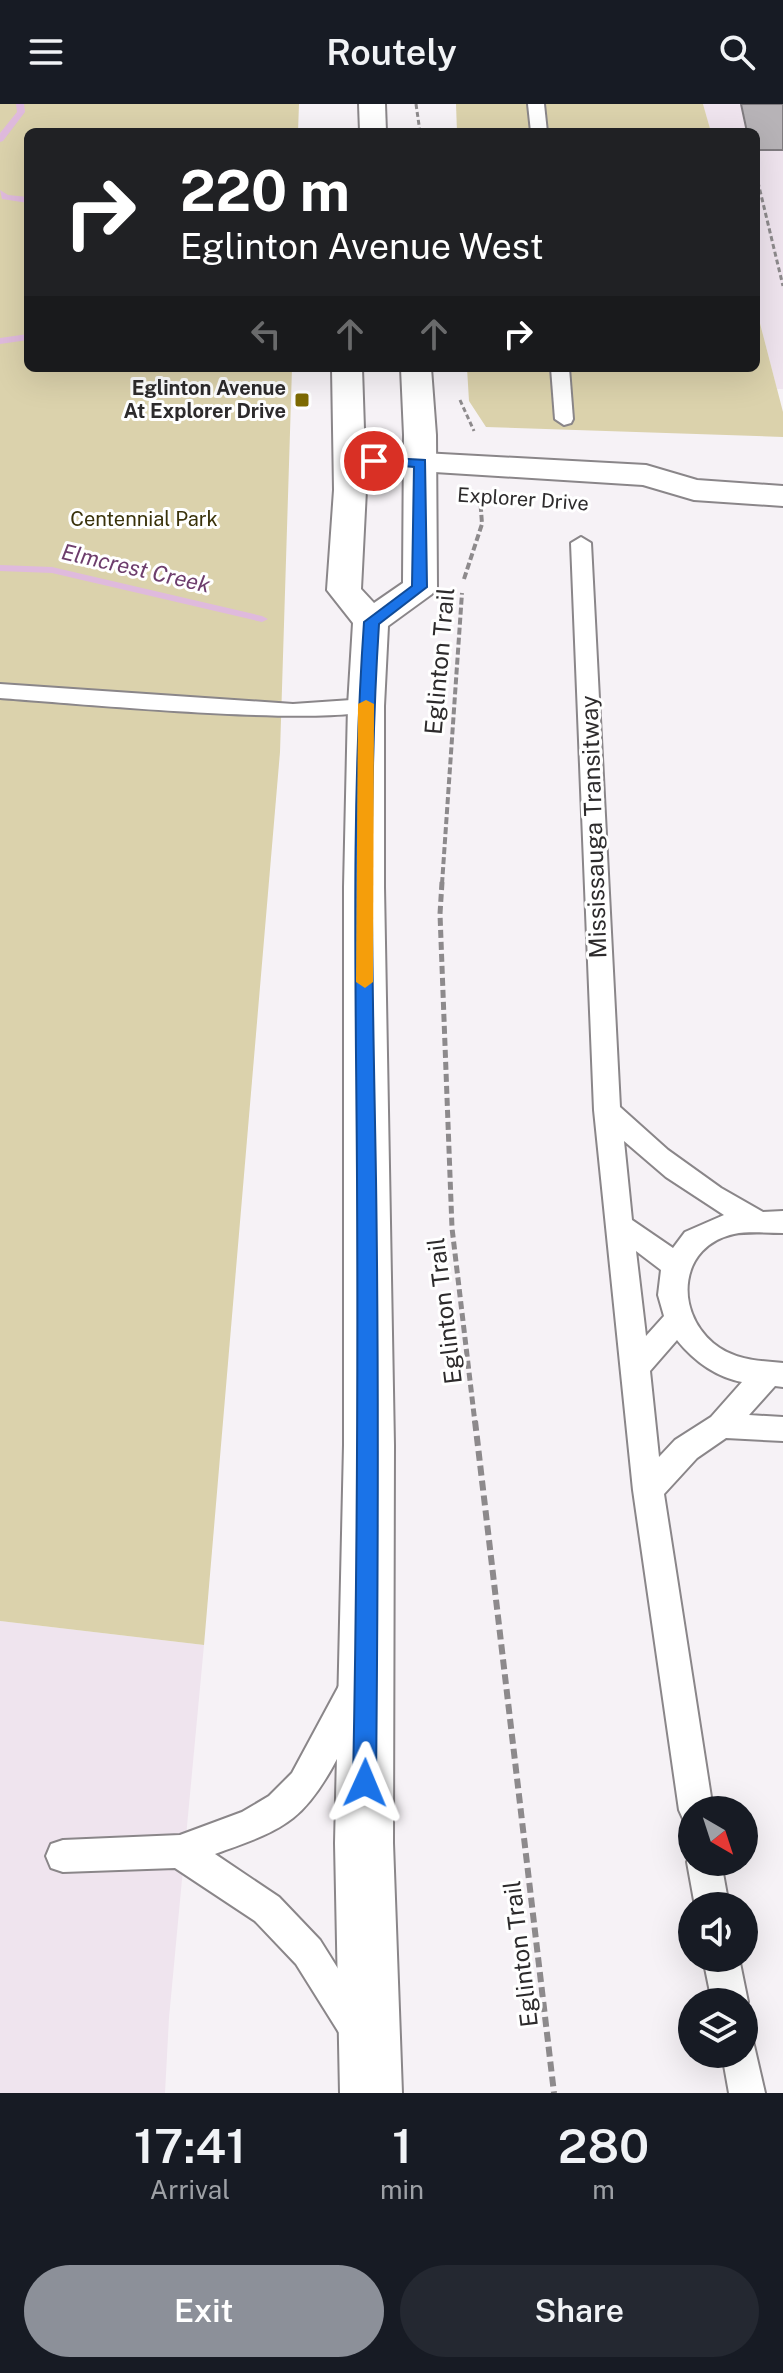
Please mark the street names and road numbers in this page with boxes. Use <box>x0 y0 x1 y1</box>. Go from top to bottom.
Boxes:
street label: Explorer Drive <box>456 482 590 516</box>
street label: Eglinton Trail <box>419 586 459 736</box>
street label: Mississauga Transitway <box>574 695 612 959</box>
street label: Eglinton Trail <box>421 1236 467 1386</box>
street label: Eglinton Trail <box>497 1879 543 2029</box>

